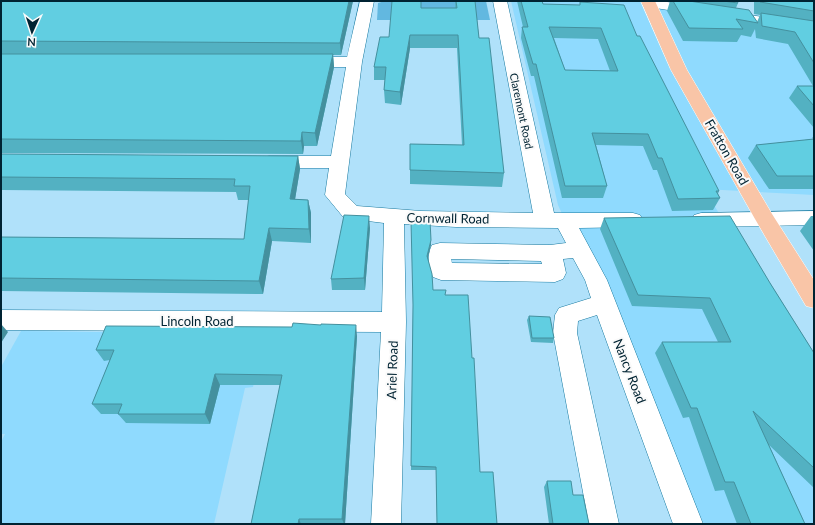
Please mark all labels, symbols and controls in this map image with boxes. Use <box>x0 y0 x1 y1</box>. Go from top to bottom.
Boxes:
north arrow <box>12 12 52 52</box>
text: N <box>27 36 36 49</box>
street label: Claremont Road <box>508 72 536 150</box>
street label: Fratton Road <box>702 116 752 188</box>
street label: Cornwall Road <box>406 209 490 227</box>
street label: Lincoln Road <box>161 313 234 329</box>
street label: Nancy Road <box>610 336 650 406</box>
street label: Ariel Road <box>383 340 401 400</box>

